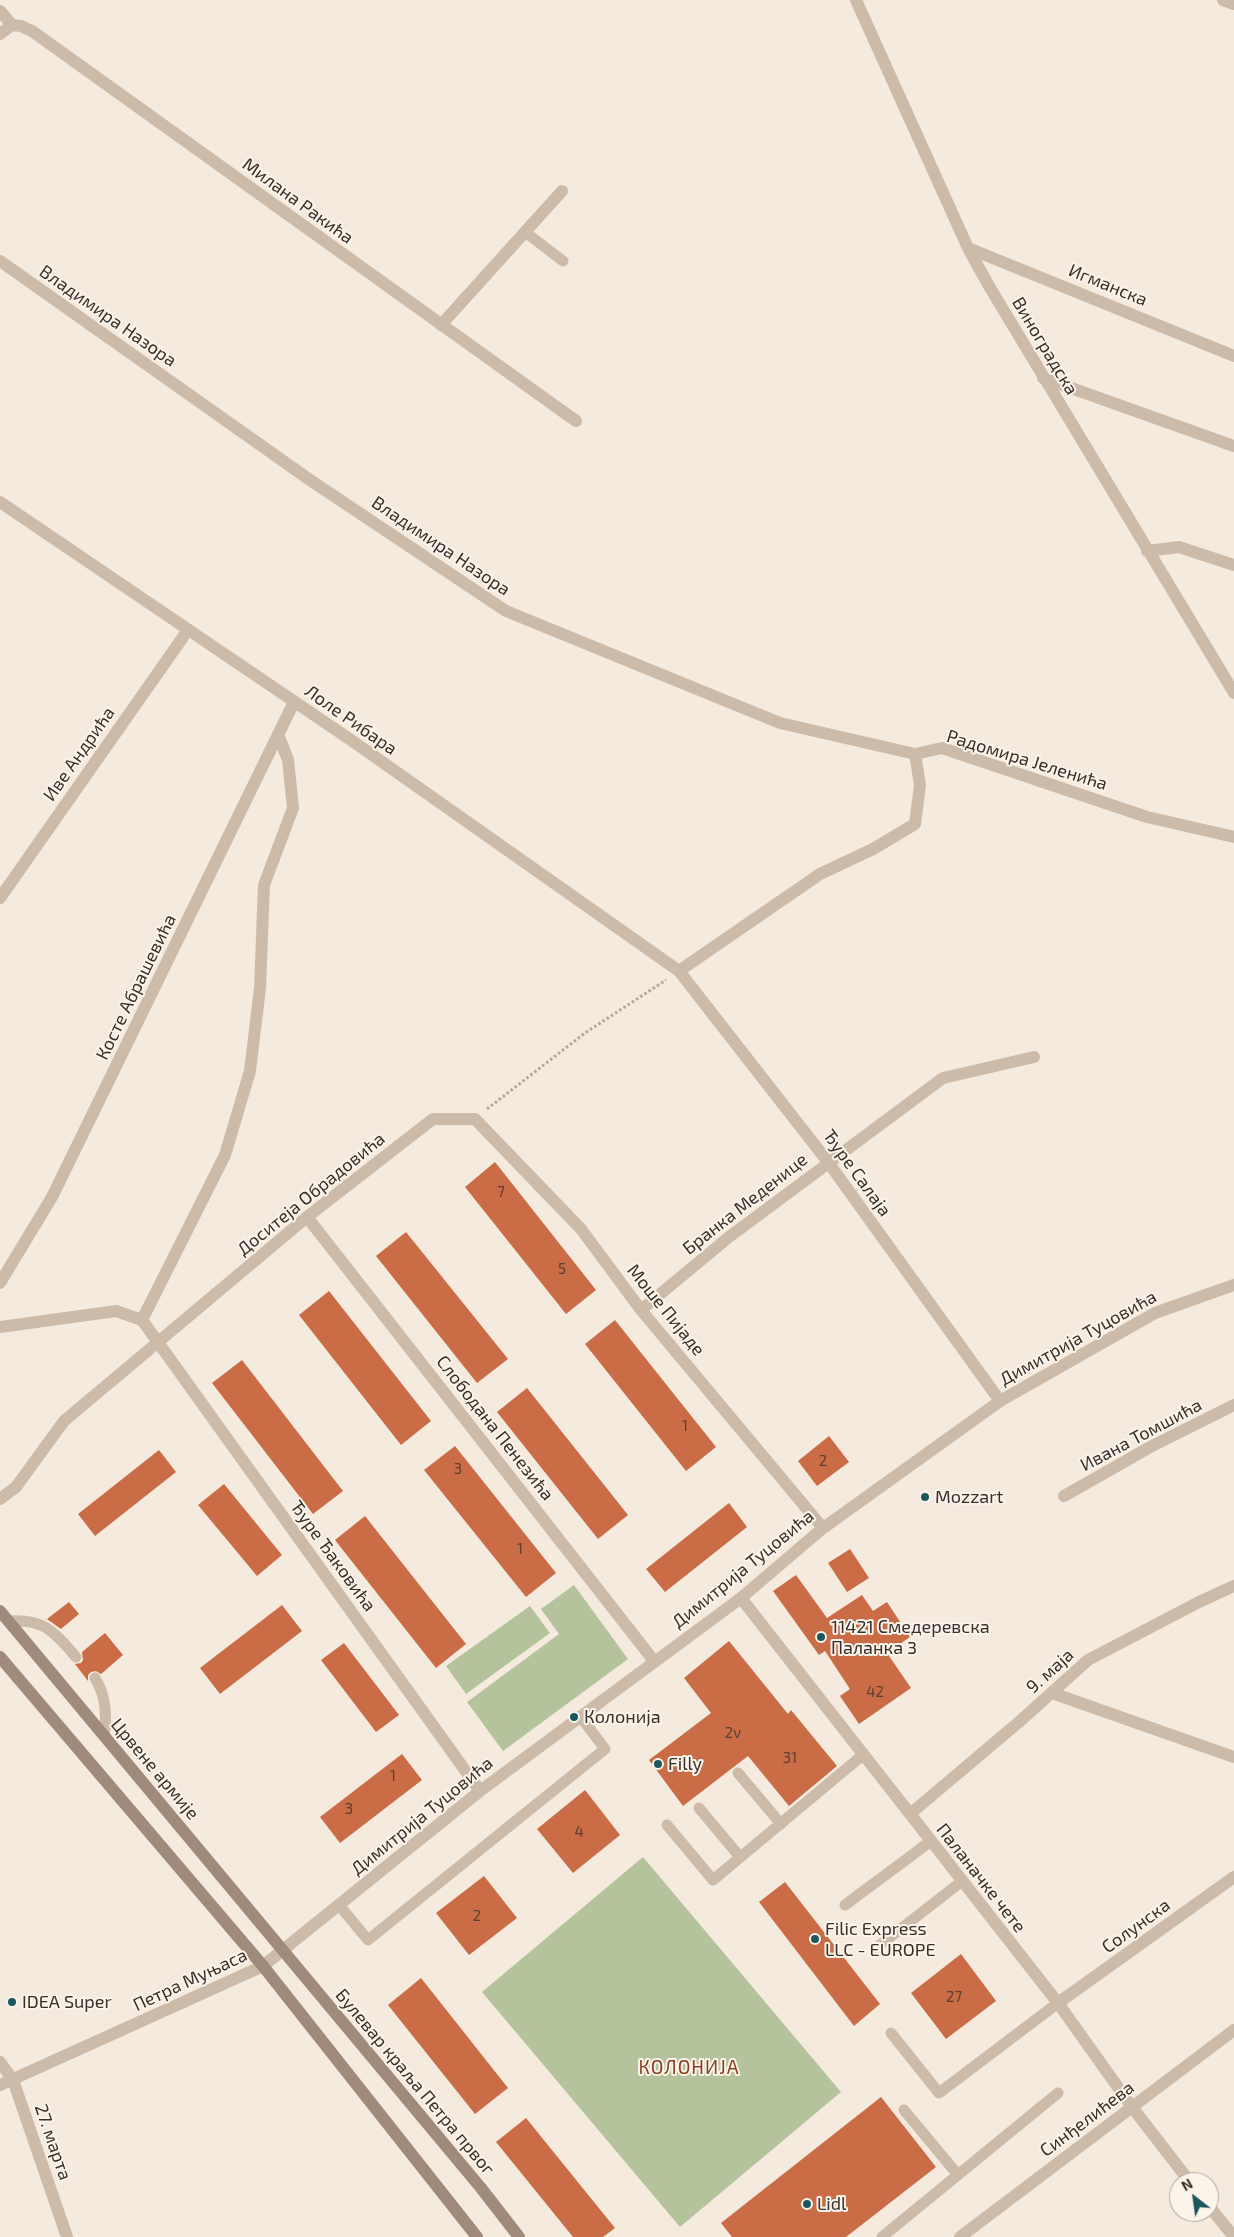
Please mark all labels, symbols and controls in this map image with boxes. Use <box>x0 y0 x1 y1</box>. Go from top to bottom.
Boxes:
street label: Милана Ракића <box>238 153 358 249</box>
street label: Игманска <box>1065 259 1151 311</box>
street label: Владимира Назора <box>35 261 181 371</box>
street label: Виноградска <box>1007 293 1083 399</box>
street label: Владимира Назора <box>368 492 514 600</box>
street label: Лоле Рибара <box>301 680 401 760</box>
street label: Иве Андрића <box>39 703 119 805</box>
street label: Радомира Јеленића <box>944 725 1110 795</box>
street label: Косте Абрашевића <box>91 911 181 1063</box>
street label: Ђуре Салаја <box>818 1125 896 1221</box>
street label: Доситеја Обрадовића <box>233 1128 389 1260</box>
street label: Бранка Меденице <box>678 1149 812 1259</box>
house number: 7 <box>497 1183 505 1201</box>
house number: 5 <box>558 1260 566 1278</box>
street label: Моше Пијаде <box>622 1260 710 1360</box>
street label: Димитрија Туцовића <box>996 1286 1160 1390</box>
street label: Слободана Пенезића <box>432 1351 558 1505</box>
street label: Ивана Томшића <box>1077 1394 1205 1476</box>
house number: 1 <box>682 1417 688 1435</box>
house number: 2 <box>819 1452 827 1470</box>
house number: 3 <box>454 1460 462 1478</box>
place label: Mozzart <box>935 1486 1003 1508</box>
marker: Mozzart <box>919 1491 931 1503</box>
street label: Ђуре Ђаковића <box>286 1496 380 1616</box>
street label: Димитрија Туцовића <box>668 1505 818 1633</box>
house number: 1 <box>517 1540 523 1558</box>
place label: 11421 Смедеревска Паланка 3 <box>831 1616 990 1658</box>
marker: 11421 Смедеревска Паланка 3 <box>815 1631 827 1643</box>
street label: 9. маја <box>1022 1644 1078 1698</box>
house number: 42 <box>866 1683 884 1701</box>
place label: Колонија <box>584 1706 661 1728</box>
marker: Колонија <box>568 1711 580 1723</box>
street label: Црвене армије <box>106 1714 204 1824</box>
house number: 2v <box>725 1724 741 1742</box>
house number: 31 <box>783 1749 797 1767</box>
street label: Димитрија Туцовића <box>347 1752 497 1880</box>
place label: Filly <box>668 1753 702 1775</box>
marker: Filly <box>652 1758 664 1770</box>
house number: 1 <box>390 1767 396 1785</box>
house number: 3 <box>345 1800 353 1818</box>
street label: Паланачке чете <box>932 1819 1030 1937</box>
house number: 4 <box>574 1823 584 1841</box>
street label: Солунска <box>1098 1894 1174 1958</box>
house number: 2 <box>473 1907 481 1925</box>
place label: Filic Express LLC - EUROPE <box>825 1918 936 1960</box>
marker: Filic Express LLC - EUROPE <box>809 1933 821 1945</box>
street label: Петра Муњаса <box>130 1944 250 2016</box>
street label: Булевар краља Петра првог <box>331 1985 499 2179</box>
house number: 27 <box>946 1988 962 2006</box>
place label: IDEA Super <box>22 1991 112 2013</box>
marker: IDEA Super <box>6 1996 18 2008</box>
district label: КОЛОНИЈА <box>638 2057 740 2079</box>
street label: Синђелићева <box>1036 2077 1138 2161</box>
street label: 27. марта <box>30 2101 76 2183</box>
north arrow <box>1169 2172 1219 2222</box>
text: N <box>1178 2175 1195 2194</box>
place label: Lidl <box>817 2193 846 2215</box>
marker: Lidl <box>801 2198 813 2210</box>

